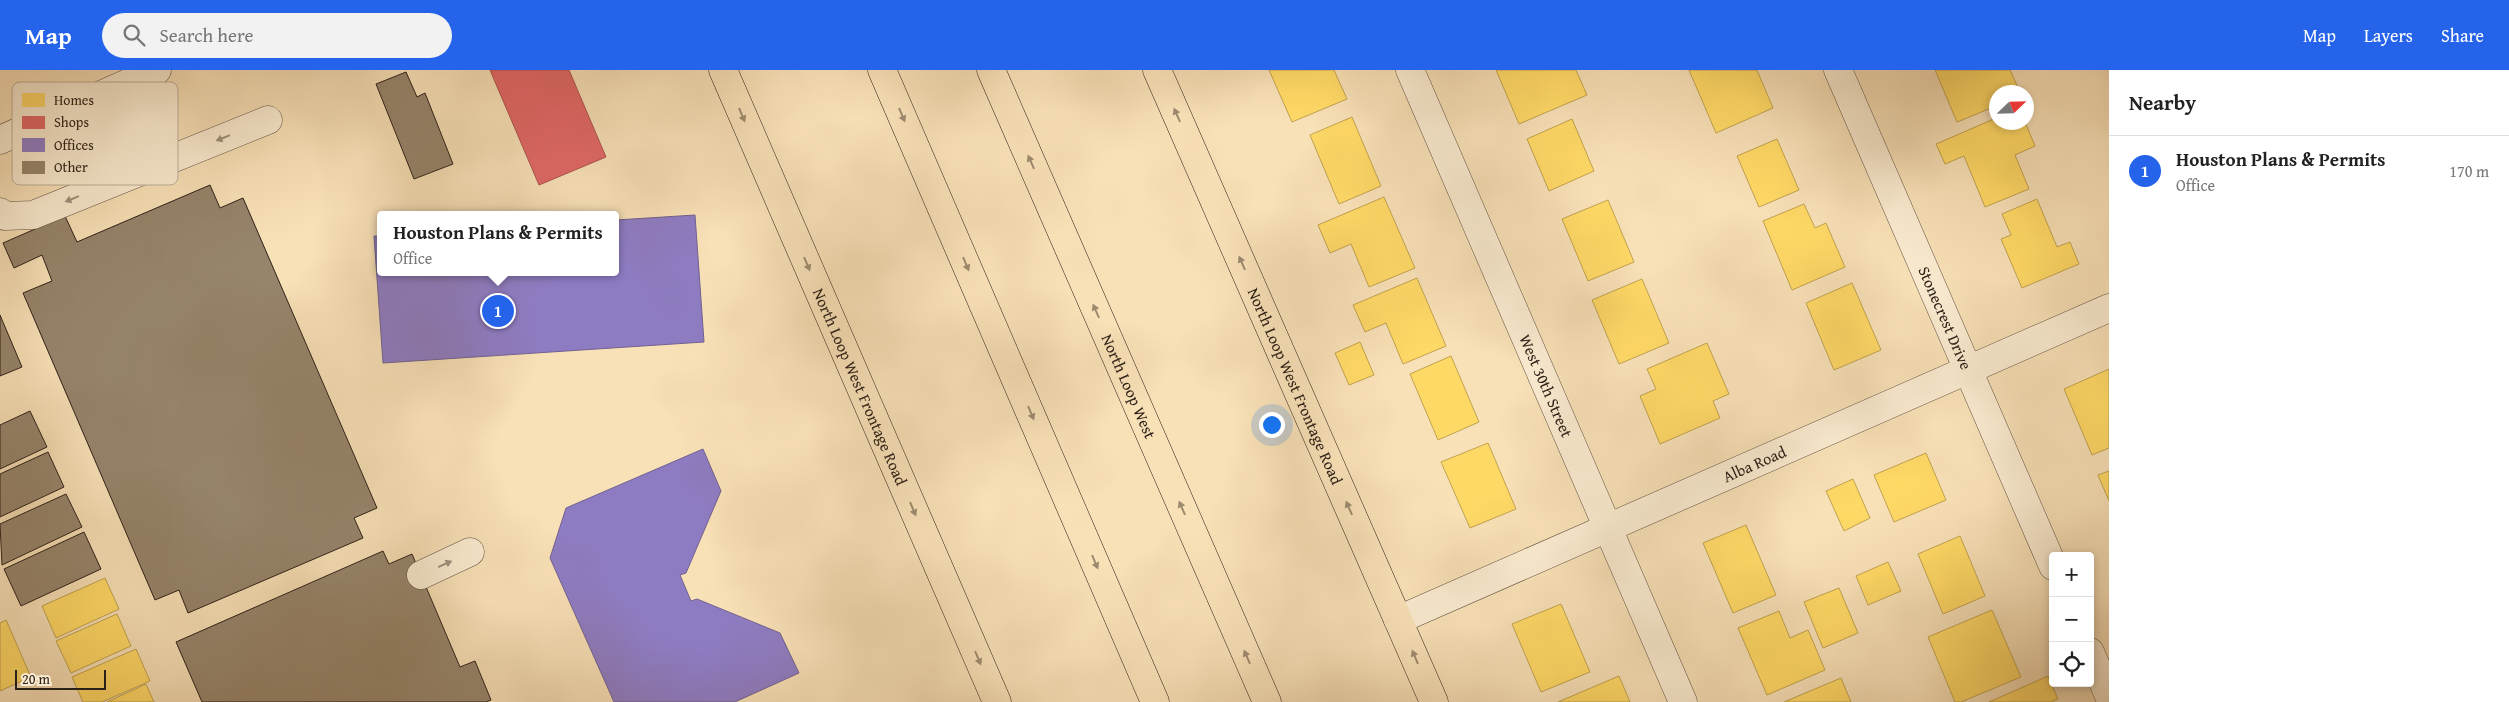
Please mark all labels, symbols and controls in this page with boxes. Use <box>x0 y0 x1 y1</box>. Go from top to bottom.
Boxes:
search box <box>102 13 452 58</box>
text: Map <box>25 18 72 53</box>
icon: search <box>120 21 148 49</box>
text: Search here <box>160 21 253 49</box>
text: Map <box>2303 22 2336 49</box>
text: Layers <box>2364 22 2413 49</box>
text: Share <box>2441 22 2484 49</box>
legend <box>12 82 178 185</box>
north arrow <box>1989 85 2034 130</box>
text: Nearby <box>2129 87 2196 118</box>
text: Homes <box>54 90 94 110</box>
one-way arrow <box>739 108 747 122</box>
one-way arrow <box>898 108 906 122</box>
one-way arrow <box>1172 108 1180 122</box>
text: Shops <box>54 112 89 132</box>
text: Offices <box>54 135 94 155</box>
one-way arrow <box>216 135 230 143</box>
text: Houston Plans & Permits <box>2176 145 2385 173</box>
one-way arrow <box>1027 155 1035 169</box>
text: Other <box>54 157 88 177</box>
text: 1 <box>2141 159 2149 183</box>
text: 170 m <box>2449 159 2489 183</box>
text: Office <box>2176 173 2215 197</box>
one-way arrow <box>65 196 79 204</box>
popup <box>377 211 619 276</box>
text: Houston Plans & Permits <box>393 218 603 246</box>
text: Office <box>393 246 432 270</box>
one-way arrow <box>1237 256 1245 270</box>
one-way arrow <box>803 257 811 271</box>
one-way arrow <box>963 257 971 271</box>
street label: Stonecrest Drive <box>1912 262 1978 373</box>
street label: North Loop West Frontage Road <box>807 284 914 489</box>
street label: North Loop West Frontage Road <box>1242 284 1349 489</box>
pin: 1 <box>482 292 514 330</box>
one-way arrow <box>1092 304 1100 318</box>
street label: North Loop West <box>1096 330 1163 443</box>
street label: West 30th Street <box>1514 330 1579 441</box>
one-way arrow <box>1027 406 1035 420</box>
your location <box>1259 412 1285 438</box>
street label: Alba Road <box>1719 439 1790 488</box>
one-way arrow <box>1178 501 1186 515</box>
one-way arrow <box>1345 501 1353 515</box>
one-way arrow <box>910 502 918 516</box>
map controls <box>2049 552 2094 687</box>
button: + <box>2049 552 2094 597</box>
one-way arrow <box>1092 555 1100 569</box>
one-way arrow <box>438 559 452 567</box>
button: − <box>2049 597 2094 642</box>
button: locate <box>2049 642 2094 687</box>
one-way arrow <box>1243 650 1251 664</box>
one-way arrow <box>1410 650 1418 664</box>
one-way arrow <box>975 651 983 665</box>
scale bar <box>15 667 106 690</box>
text: 20 m <box>22 669 50 689</box>

